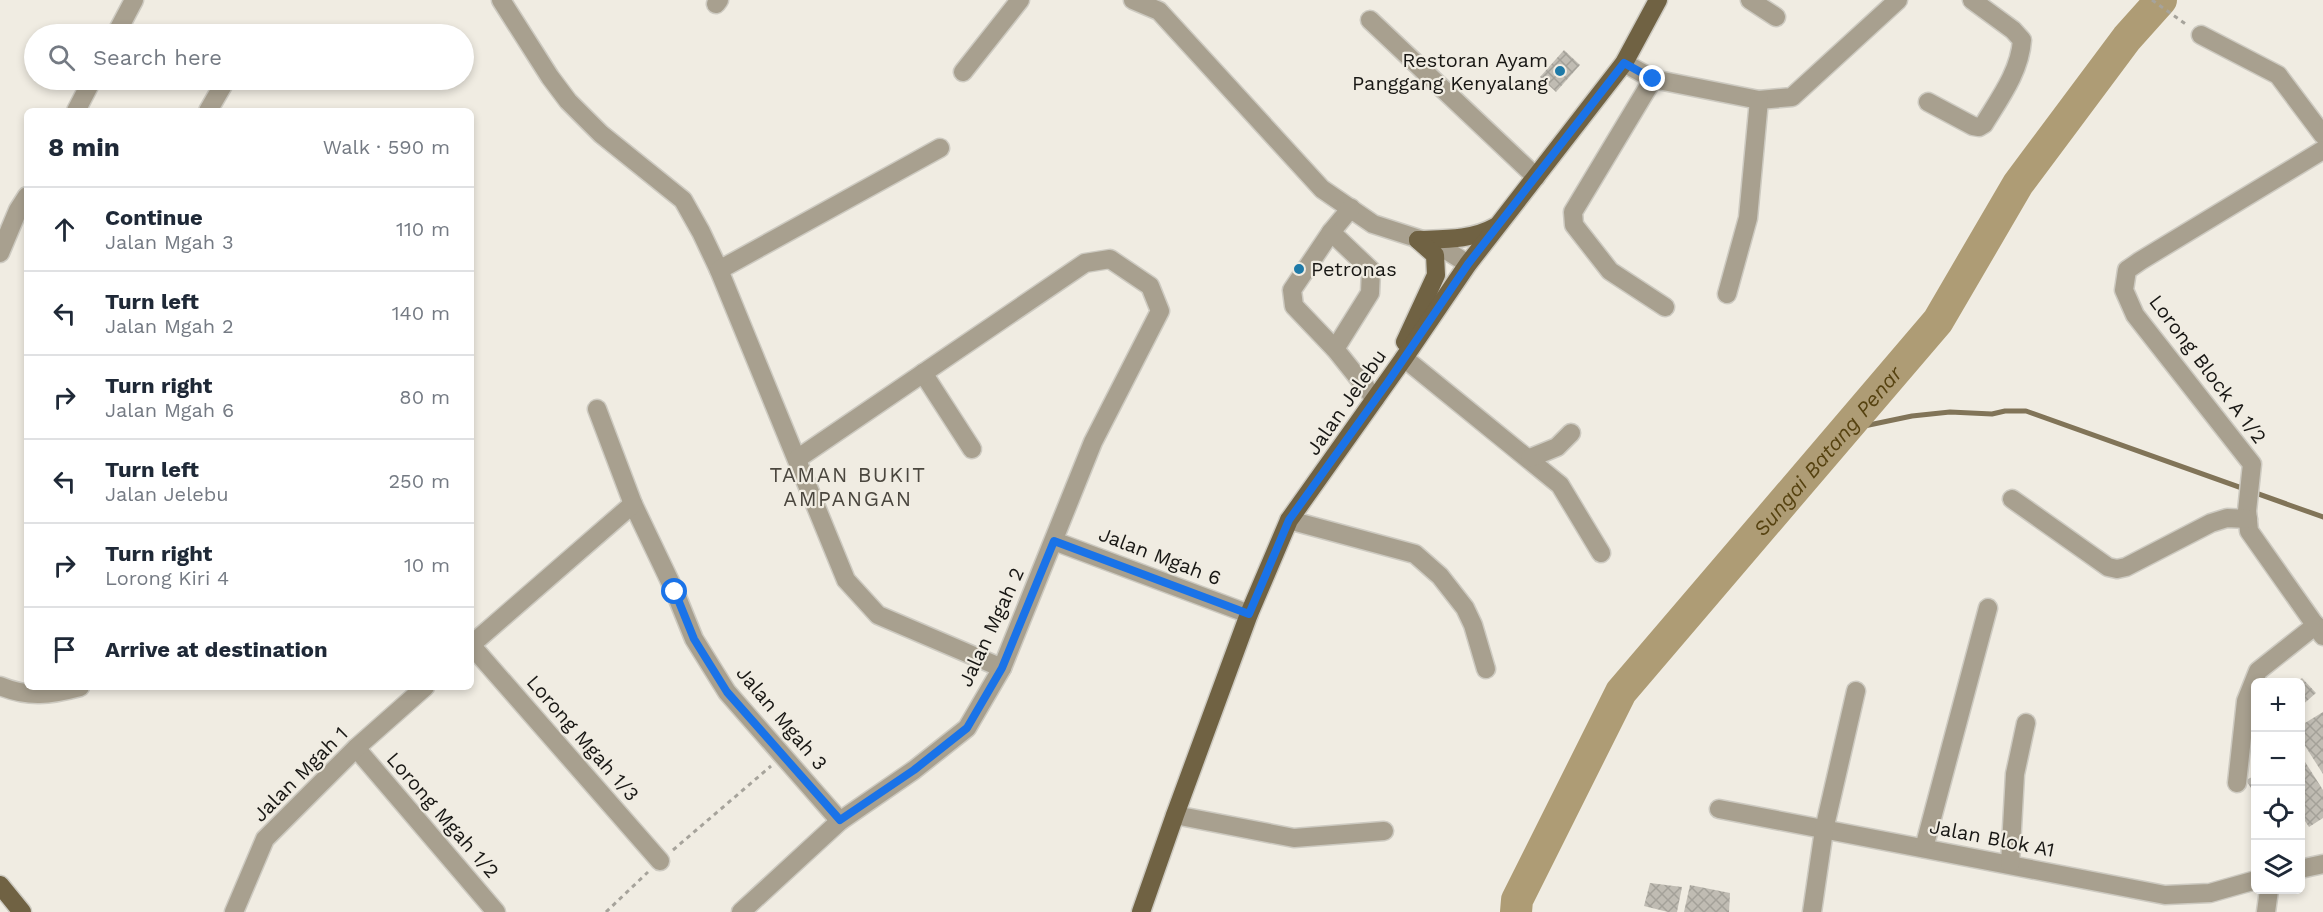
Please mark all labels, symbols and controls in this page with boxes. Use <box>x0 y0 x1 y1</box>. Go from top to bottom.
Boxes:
search box <box>24 24 474 90</box>
icon: search <box>45 41 78 74</box>
text: Search here <box>93 45 222 70</box>
place label: Restoran Ayam Panggang Kenyalang <box>1352 48 1548 95</box>
marker: Restoran Ayam Panggang Kenyalang <box>1553 64 1567 78</box>
route end <box>1639 65 1665 91</box>
text: 8 min <box>48 132 120 162</box>
text: Walk · 590 m <box>323 135 450 159</box>
text: Continue <box>105 205 203 230</box>
icon: ahead <box>48 213 81 246</box>
text: 110 m <box>396 217 450 241</box>
text: Jalan Mgah 3 <box>105 230 234 254</box>
place label: Petronas <box>1311 257 1397 281</box>
marker: Petronas <box>1292 262 1306 276</box>
text: Turn left <box>105 289 199 314</box>
street label: Lorong Block A 1/2 <box>2144 290 2272 448</box>
icon: left <box>48 297 81 330</box>
text: 140 m <box>392 301 450 325</box>
text: Jalan Mgah 2 <box>105 314 234 338</box>
street label: Jalan Jelebu <box>1301 344 1391 460</box>
water label: Sungai Batang Penar <box>1748 360 1907 541</box>
text: Turn right <box>105 373 212 398</box>
icon: right <box>48 381 81 414</box>
text: 80 m <box>399 385 450 409</box>
text: Jalan Mgah 6 <box>105 398 234 422</box>
text: Turn left <box>105 457 199 482</box>
district label: TAMAN BUKIT AMPANGAN <box>770 462 926 511</box>
icon: left <box>48 465 81 498</box>
text: 250 m <box>388 469 450 493</box>
text: Jalan Jelebu <box>105 482 229 506</box>
street label: Jalan Mgah 6 <box>1095 522 1225 590</box>
text: Turn right <box>105 541 212 566</box>
icon: right <box>48 549 81 582</box>
text: 10 m <box>404 553 450 577</box>
street label: Jalan Mgah 2 <box>953 564 1029 690</box>
text: Lorong Kiri 4 <box>105 566 229 590</box>
route start <box>661 578 687 604</box>
icon: arrive <box>48 633 81 666</box>
text: Arrive at destination <box>105 637 328 662</box>
street label: Jalan Mgah 3 <box>731 661 833 775</box>
street label: Lorong Mgah 1/3 <box>522 670 644 806</box>
map controls <box>2251 678 2305 894</box>
button: + <box>2251 678 2305 732</box>
street label: Jalan Mgah 1 <box>248 722 352 826</box>
button: − <box>2251 732 2305 786</box>
street label: Lorong Mgah 1/2 <box>382 747 504 883</box>
button: locate <box>2251 786 2305 840</box>
street label: Jalan Blok A1 <box>1928 814 2056 862</box>
button: layers <box>2251 840 2305 894</box>

